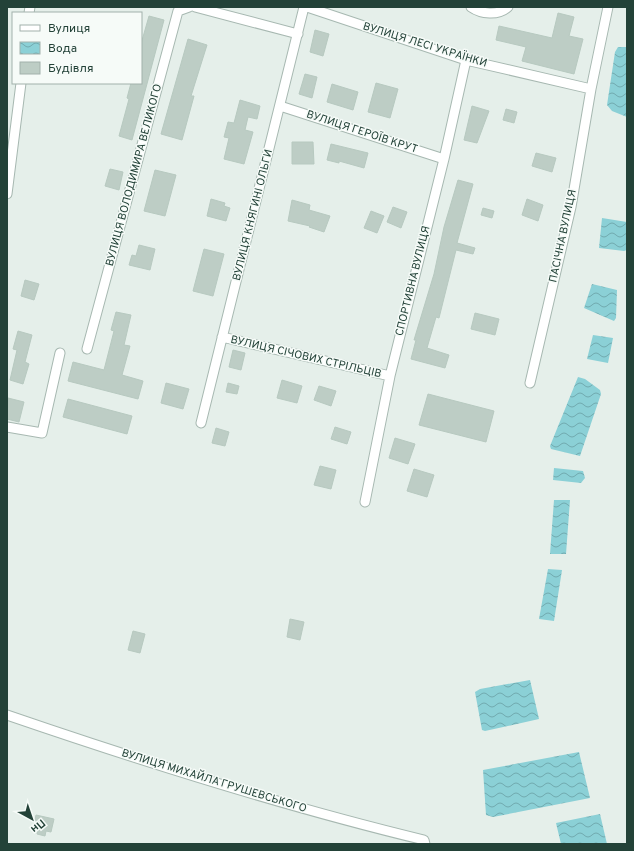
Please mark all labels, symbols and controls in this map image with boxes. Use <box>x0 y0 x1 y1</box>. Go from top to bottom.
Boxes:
legend <box>12 12 142 84</box>
street label: ВУЛИЦЯ ЛЕСІ УКРАЇНКИ <box>361 18 489 71</box>
text: Вулиця <box>48 21 90 37</box>
text: Вода <box>48 41 77 57</box>
text: Будівля <box>48 61 94 77</box>
street label: ВУЛИЦЯ ВОЛОДИМИРА ВЕЛИКОГО <box>103 82 165 268</box>
street label: ВУЛИЦЯ ГЕРОЇВ КРУТ <box>305 106 420 157</box>
street label: ВУЛИЦЯ КНЯГИНІ ОЛЬГИ <box>230 148 276 282</box>
street label: ПАСІЧНА ВУЛИЦЯ <box>546 188 580 284</box>
street label: СПОРТИВНА ВУЛИЦЯ <box>393 224 433 338</box>
street label: ВУЛИЦЯ СІЧОВИХ СТРІЛЬЦІВ <box>229 333 383 381</box>
street label: ВУЛИЦЯ МИХАЙЛА ГРУШЕВСЬКОГО <box>120 745 309 816</box>
north arrow <box>12 799 52 839</box>
text: Пн <box>28 816 48 836</box>

